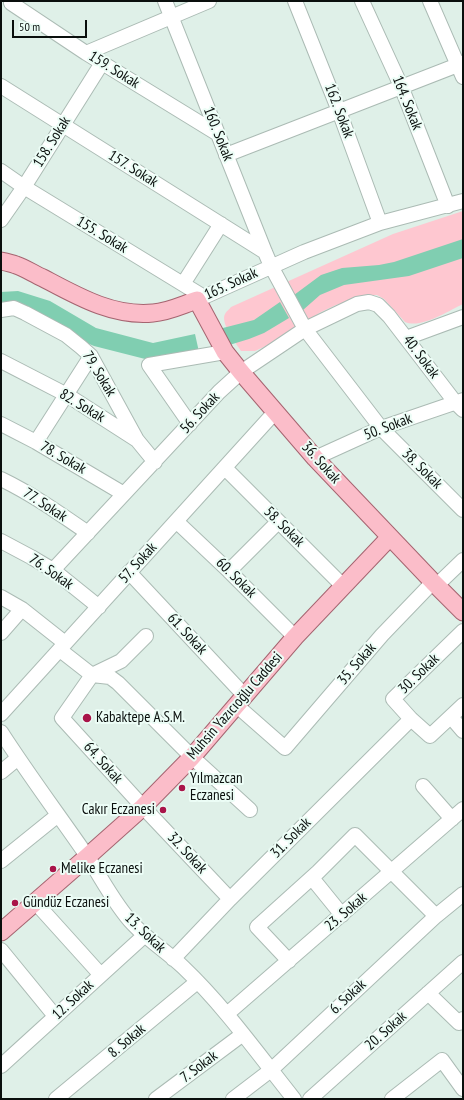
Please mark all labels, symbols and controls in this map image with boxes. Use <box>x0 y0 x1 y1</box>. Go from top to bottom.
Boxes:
scale bar <box>14 12 89 38</box>
text: 50 m <box>19 19 40 34</box>
street label: 159. Sokak <box>85 47 143 93</box>
street label: 164. Sokak <box>388 73 426 133</box>
street label: 162. Sokak <box>320 81 358 141</box>
street label: 160. Sokak <box>199 104 237 164</box>
street label: 158. Sokak <box>29 113 75 171</box>
street label: 157. Sokak <box>105 147 161 191</box>
street label: 155. Sokak <box>73 213 131 257</box>
street label: 165. Sokak <box>202 264 260 304</box>
street label: 40. Sokak <box>399 332 443 382</box>
street label: 79. Sokak <box>78 348 120 400</box>
street label: 82. Sokak <box>56 385 108 427</box>
street label: 56. Sokak <box>176 389 224 437</box>
street label: 50. Sokak <box>361 410 415 444</box>
street label: 78. Sokak <box>37 438 89 478</box>
street label: 36. Sokak <box>298 438 344 488</box>
street label: 38. Sokak <box>398 445 446 493</box>
street label: 77. Sokak <box>20 484 70 526</box>
street label: 58. Sokak <box>260 503 308 551</box>
street label: 57. Sokak <box>115 539 161 587</box>
street label: 76. Sokak <box>25 550 77 594</box>
street label: 60. Sokak <box>212 554 260 602</box>
street label: 61. Sokak <box>163 610 211 658</box>
street label: 35. Sokak <box>334 639 380 689</box>
street label: Muhsin Yazıcıoğlu Caddesi <box>184 649 286 763</box>
street label: 30. Sokak <box>395 650 443 698</box>
place label: Kabaktepe A.S.M. <box>96 709 185 727</box>
marker: Kabaktepe A.S.M. <box>81 712 93 724</box>
street label: 64. Sokak <box>80 738 126 788</box>
place label: Yılmazcan Eczanesi <box>190 770 242 805</box>
marker: Yılmazcan Eczanesi <box>177 783 187 793</box>
place label: Cakır Eczanesi <box>82 801 155 819</box>
marker: Cakır Eczanesi <box>158 805 168 815</box>
street label: 31. Sokak <box>267 814 315 862</box>
street label: 32. Sokak <box>163 829 211 877</box>
place label: Melike Eczanesi <box>61 860 143 878</box>
marker: Melike Eczanesi <box>48 864 58 874</box>
street label: 23. Sokak <box>321 889 371 935</box>
place label: Gündüz Eczanesi <box>23 894 109 912</box>
marker: Gündüz Eczanesi <box>10 898 20 908</box>
street label: 13. Sokak <box>121 909 169 957</box>
street label: 12. Sokak <box>49 976 97 1024</box>
street label: 6. Sokak <box>326 976 370 1018</box>
street label: 20. Sokak <box>361 1008 411 1054</box>
street label: 8. Sokak <box>105 1020 149 1062</box>
street label: 7. Sokak <box>177 1047 221 1087</box>

